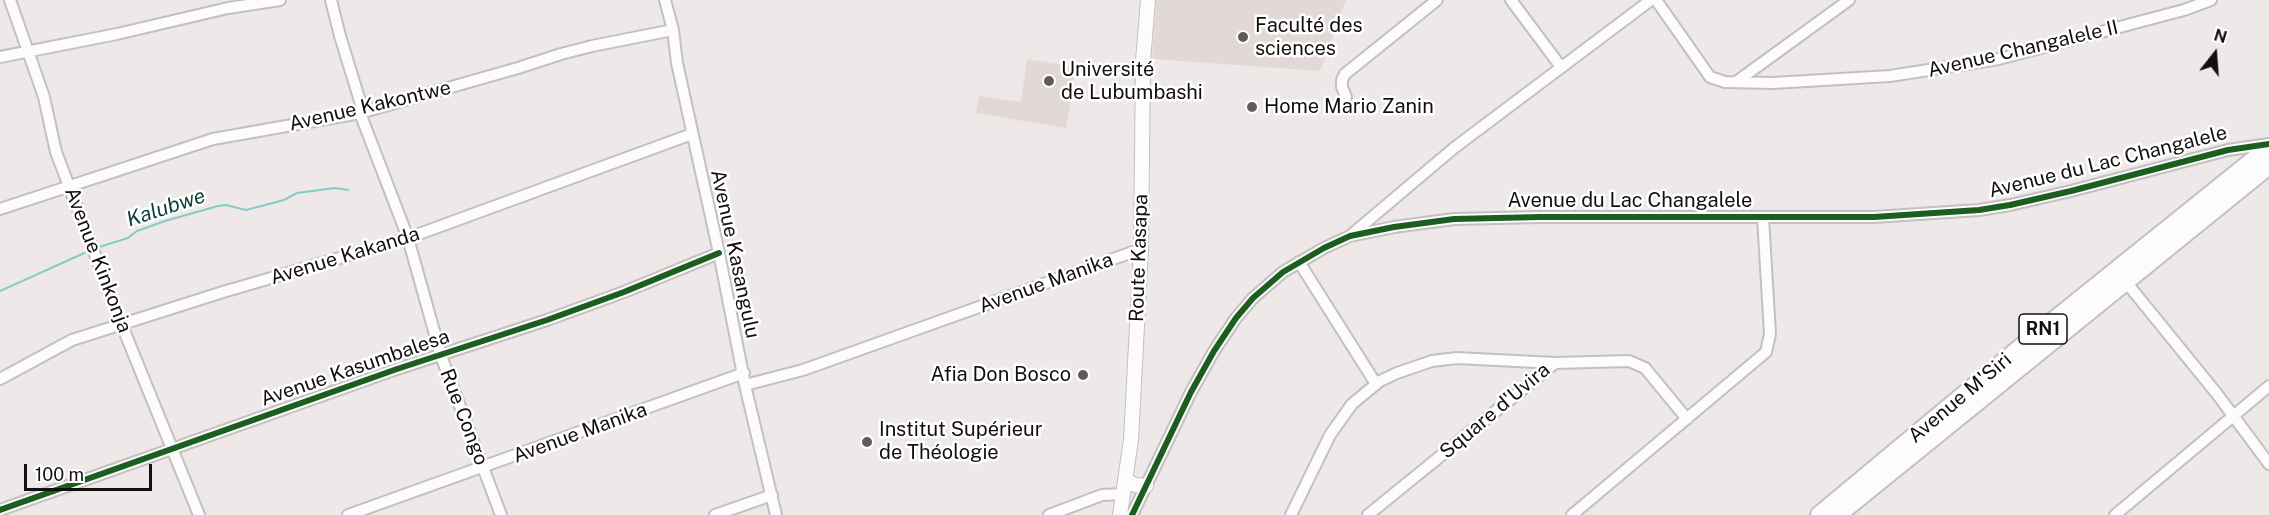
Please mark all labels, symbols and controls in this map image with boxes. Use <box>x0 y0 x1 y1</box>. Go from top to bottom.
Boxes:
place label: Faculté des sciences <box>1255 14 1363 61</box>
street label: Avenue Changalele II <box>1926 15 2120 83</box>
north arrow <box>2185 24 2245 84</box>
text: N <box>2212 25 2229 47</box>
marker: Faculté des sciences <box>1236 30 1250 44</box>
place label: Université de Lubumbashi <box>1061 58 1203 105</box>
marker: Université de Lubumbashi <box>1042 74 1056 88</box>
street label: Avenue Kakontwe <box>287 76 453 136</box>
place label: Home Mario Zanin <box>1264 95 1434 119</box>
marker: Home Mario Zanin <box>1245 100 1259 114</box>
street label: Avenue du Lac Changalele <box>1986 121 2230 203</box>
street label: Avenue Kasangulu <box>705 167 765 341</box>
water label: Kalubwe <box>123 183 209 233</box>
street label: Avenue Kinkonja <box>59 184 137 336</box>
street label: Avenue du Lac Changalele <box>1508 189 1752 213</box>
street label: Route Kasapa <box>1125 193 1153 323</box>
street label: Avenue Kakanda <box>268 222 422 290</box>
street label: Avenue Manika <box>976 248 1116 318</box>
road number: RN1 <box>2019 314 2067 344</box>
street label: Avenue Kasumbalesa <box>257 324 453 412</box>
street label: Avenue M'Siri <box>1903 348 2017 448</box>
street label: Square d'Uvira <box>1435 358 1555 464</box>
place label: Afia Don Bosco <box>931 363 1071 387</box>
street label: Rue Congo <box>435 365 493 469</box>
marker: Afia Don Bosco <box>1076 368 1090 382</box>
street label: Avenue Manika <box>510 398 650 468</box>
place label: Institut Supérieur de Théologie <box>879 418 1043 465</box>
marker: Institut Supérieur de Théologie <box>860 435 874 449</box>
scale bar <box>27 452 154 490</box>
text: 100 m <box>35 464 84 485</box>

